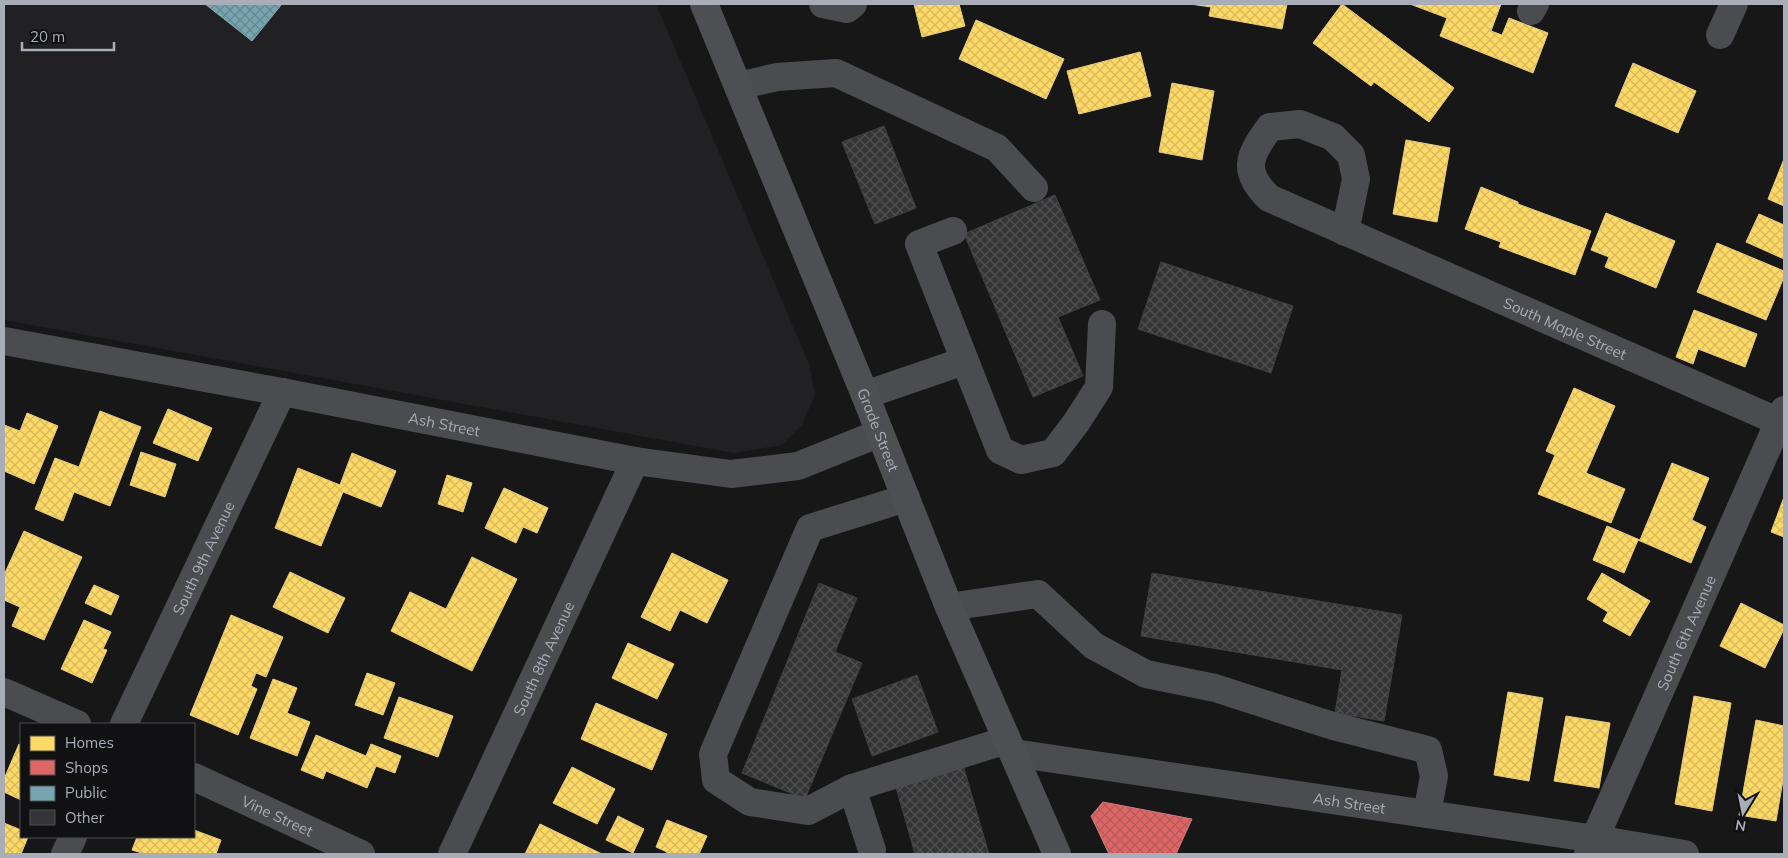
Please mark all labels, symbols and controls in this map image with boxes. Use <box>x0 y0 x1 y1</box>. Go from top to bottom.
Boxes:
scale bar <box>22 20 115 52</box>
text: 20 m <box>30 27 65 46</box>
street label: South Maple Street <box>1501 293 1630 363</box>
street label: Grade Street <box>854 385 904 474</box>
street label: Ash Street <box>407 407 482 440</box>
street label: South 9th Avenue <box>168 498 238 618</box>
street label: South 6th Avenue <box>1652 572 1719 693</box>
street label: South 8th Avenue <box>508 598 578 718</box>
legend <box>20 723 195 838</box>
text: Homes <box>65 733 114 752</box>
text: Shops <box>65 758 108 777</box>
text: Public <box>65 783 107 802</box>
street label: Ash Street <box>1312 788 1387 817</box>
north arrow <box>1718 788 1768 838</box>
street label: Vine Street <box>239 791 316 840</box>
text: Other <box>65 808 105 827</box>
text: N <box>1734 816 1748 836</box>

